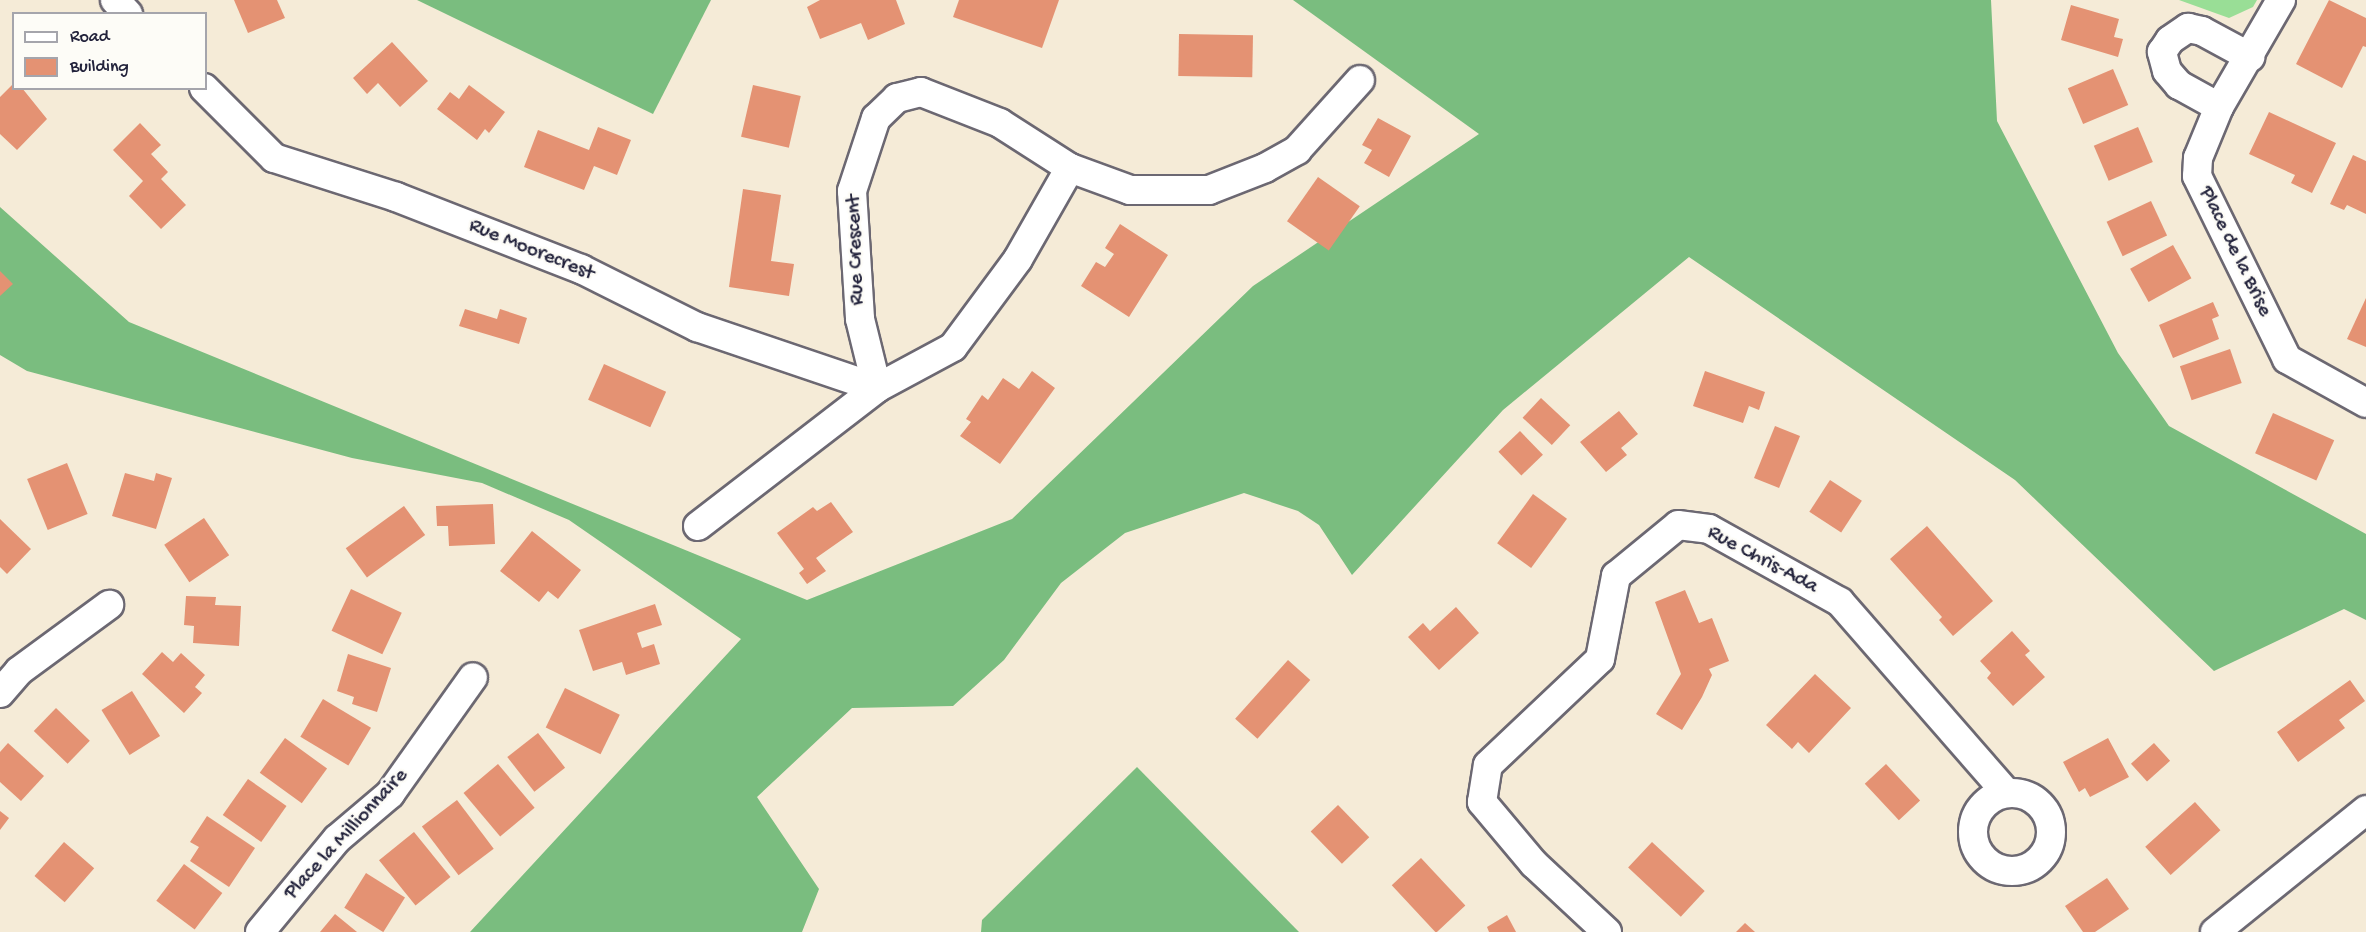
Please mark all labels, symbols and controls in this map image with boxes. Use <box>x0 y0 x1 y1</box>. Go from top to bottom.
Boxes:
legend <box>12 12 207 90</box>
text: Road <box>70 27 109 48</box>
text: Building <box>70 57 129 78</box>
street label: Place de la Brise <box>2192 183 2276 321</box>
street label: Rue Crescent <box>842 194 872 306</box>
street label: Rue Moorecrest <box>465 214 597 288</box>
street label: Rue Chris-Ada <box>1702 521 1822 601</box>
street label: Place la Millionnaire <box>280 764 414 906</box>

